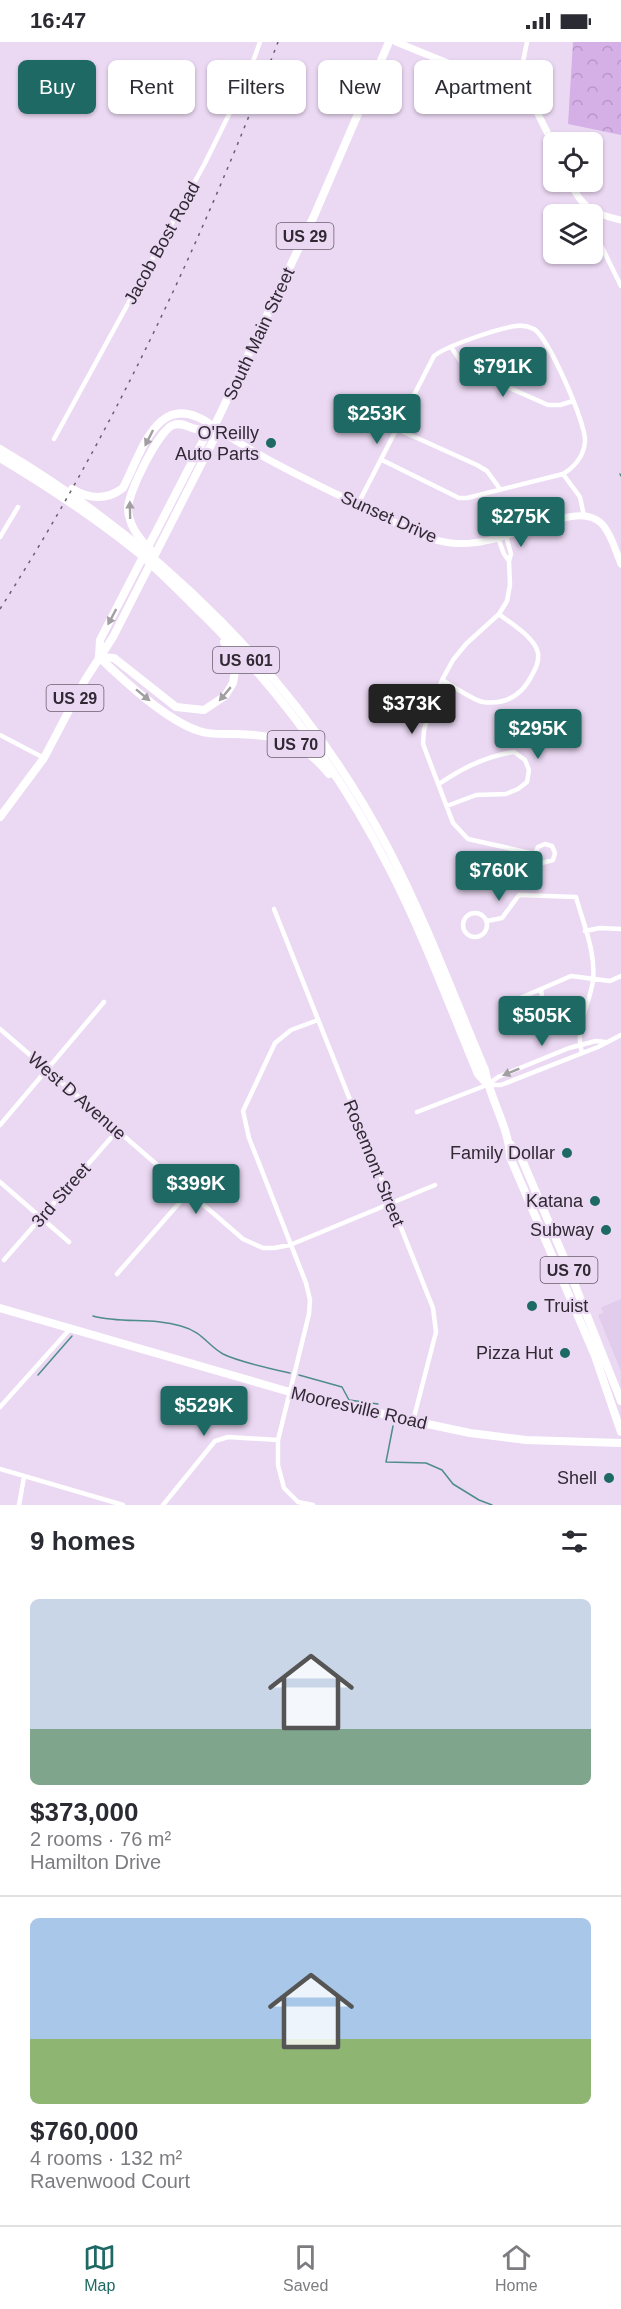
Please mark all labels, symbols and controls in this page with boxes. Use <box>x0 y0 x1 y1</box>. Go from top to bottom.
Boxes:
text: 16:47 <box>30 8 86 33</box>
chip: Buy <box>18 60 96 114</box>
chip: Rent <box>108 60 195 114</box>
chip: Filters <box>207 60 306 114</box>
chip: New <box>318 60 402 114</box>
chip: Apartment <box>414 60 553 114</box>
map controls <box>543 132 603 264</box>
button: locate <box>543 132 603 192</box>
street label: Jacob Bost Road <box>120 178 204 308</box>
button: layers <box>543 204 603 264</box>
road number: US 29 <box>276 223 334 249</box>
street label: South Main Street <box>219 264 299 404</box>
pin: $791K <box>461 347 545 398</box>
text: $791K <box>474 355 532 377</box>
pin: $253K <box>335 394 419 445</box>
text: $253K <box>348 402 406 424</box>
place label: O'Reilly Auto Parts <box>175 423 259 464</box>
one-way arrow <box>144 429 154 446</box>
marker: O'Reilly Auto Parts <box>264 436 278 450</box>
street label: Sunset Drive <box>338 487 440 547</box>
pin: $275K <box>479 497 563 548</box>
one-way arrow <box>125 500 135 519</box>
text: $275K <box>492 505 550 527</box>
one-way arrow <box>108 608 118 626</box>
road number: US 601 <box>213 647 279 673</box>
pin: $373K <box>370 684 454 735</box>
road number: US 29 <box>46 685 104 711</box>
one-way arrow <box>218 686 231 702</box>
one-way arrow <box>135 688 150 701</box>
text: $373K <box>383 692 441 714</box>
pin: $295K <box>496 709 580 760</box>
text: $295K <box>509 717 567 739</box>
road number: US 70 <box>268 731 324 757</box>
pin: $760K <box>457 851 541 902</box>
text: $760K <box>470 859 528 881</box>
pin: $505K <box>500 996 584 1047</box>
text: $505K <box>513 1004 571 1026</box>
street label: West D Avenue <box>24 1048 130 1144</box>
one-way arrow <box>501 1067 519 1077</box>
street label: Rosemont Street <box>339 1097 409 1229</box>
place label: Family Dollar <box>450 1143 555 1163</box>
marker: Family Dollar <box>560 1146 574 1160</box>
street label: 3rd Street <box>28 1159 94 1231</box>
pin: $399K <box>154 1164 238 1215</box>
text: $399K <box>167 1172 225 1194</box>
place label: Katana <box>526 1191 584 1211</box>
marker: Katana <box>588 1194 602 1208</box>
place label: Subway <box>530 1220 594 1240</box>
marker: Subway <box>599 1223 613 1237</box>
road number: US 70 <box>540 1257 598 1283</box>
place label: Truist <box>544 1296 588 1316</box>
marker: Truist <box>525 1299 539 1313</box>
place label: Pizza Hut <box>476 1343 553 1363</box>
marker: Pizza Hut <box>558 1346 572 1360</box>
street label: Mooresville Road <box>289 1383 429 1433</box>
pin: $529K <box>162 1386 246 1437</box>
text: $529K <box>175 1394 233 1416</box>
place label: Shell <box>557 1468 597 1488</box>
marker: Shell <box>602 1471 616 1485</box>
icon: filters <box>558 1525 591 1558</box>
text: 9 homes <box>30 1526 136 1556</box>
icon: home <box>257 1638 365 1746</box>
text: $373,000 <box>30 1797 138 1827</box>
text: 2 rooms · 76 m² <box>30 1828 171 1850</box>
text: Hamilton Drive <box>30 1851 161 1873</box>
icon: home <box>257 1957 365 2065</box>
text: $760,000 <box>30 2116 138 2146</box>
text: 4 rooms · 132 m² <box>30 2147 182 2169</box>
text: Ravenwood Court <box>30 2170 190 2192</box>
tab: Map <box>83 2241 116 2295</box>
tab: Saved <box>283 2241 328 2295</box>
tab: Home <box>495 2241 538 2295</box>

